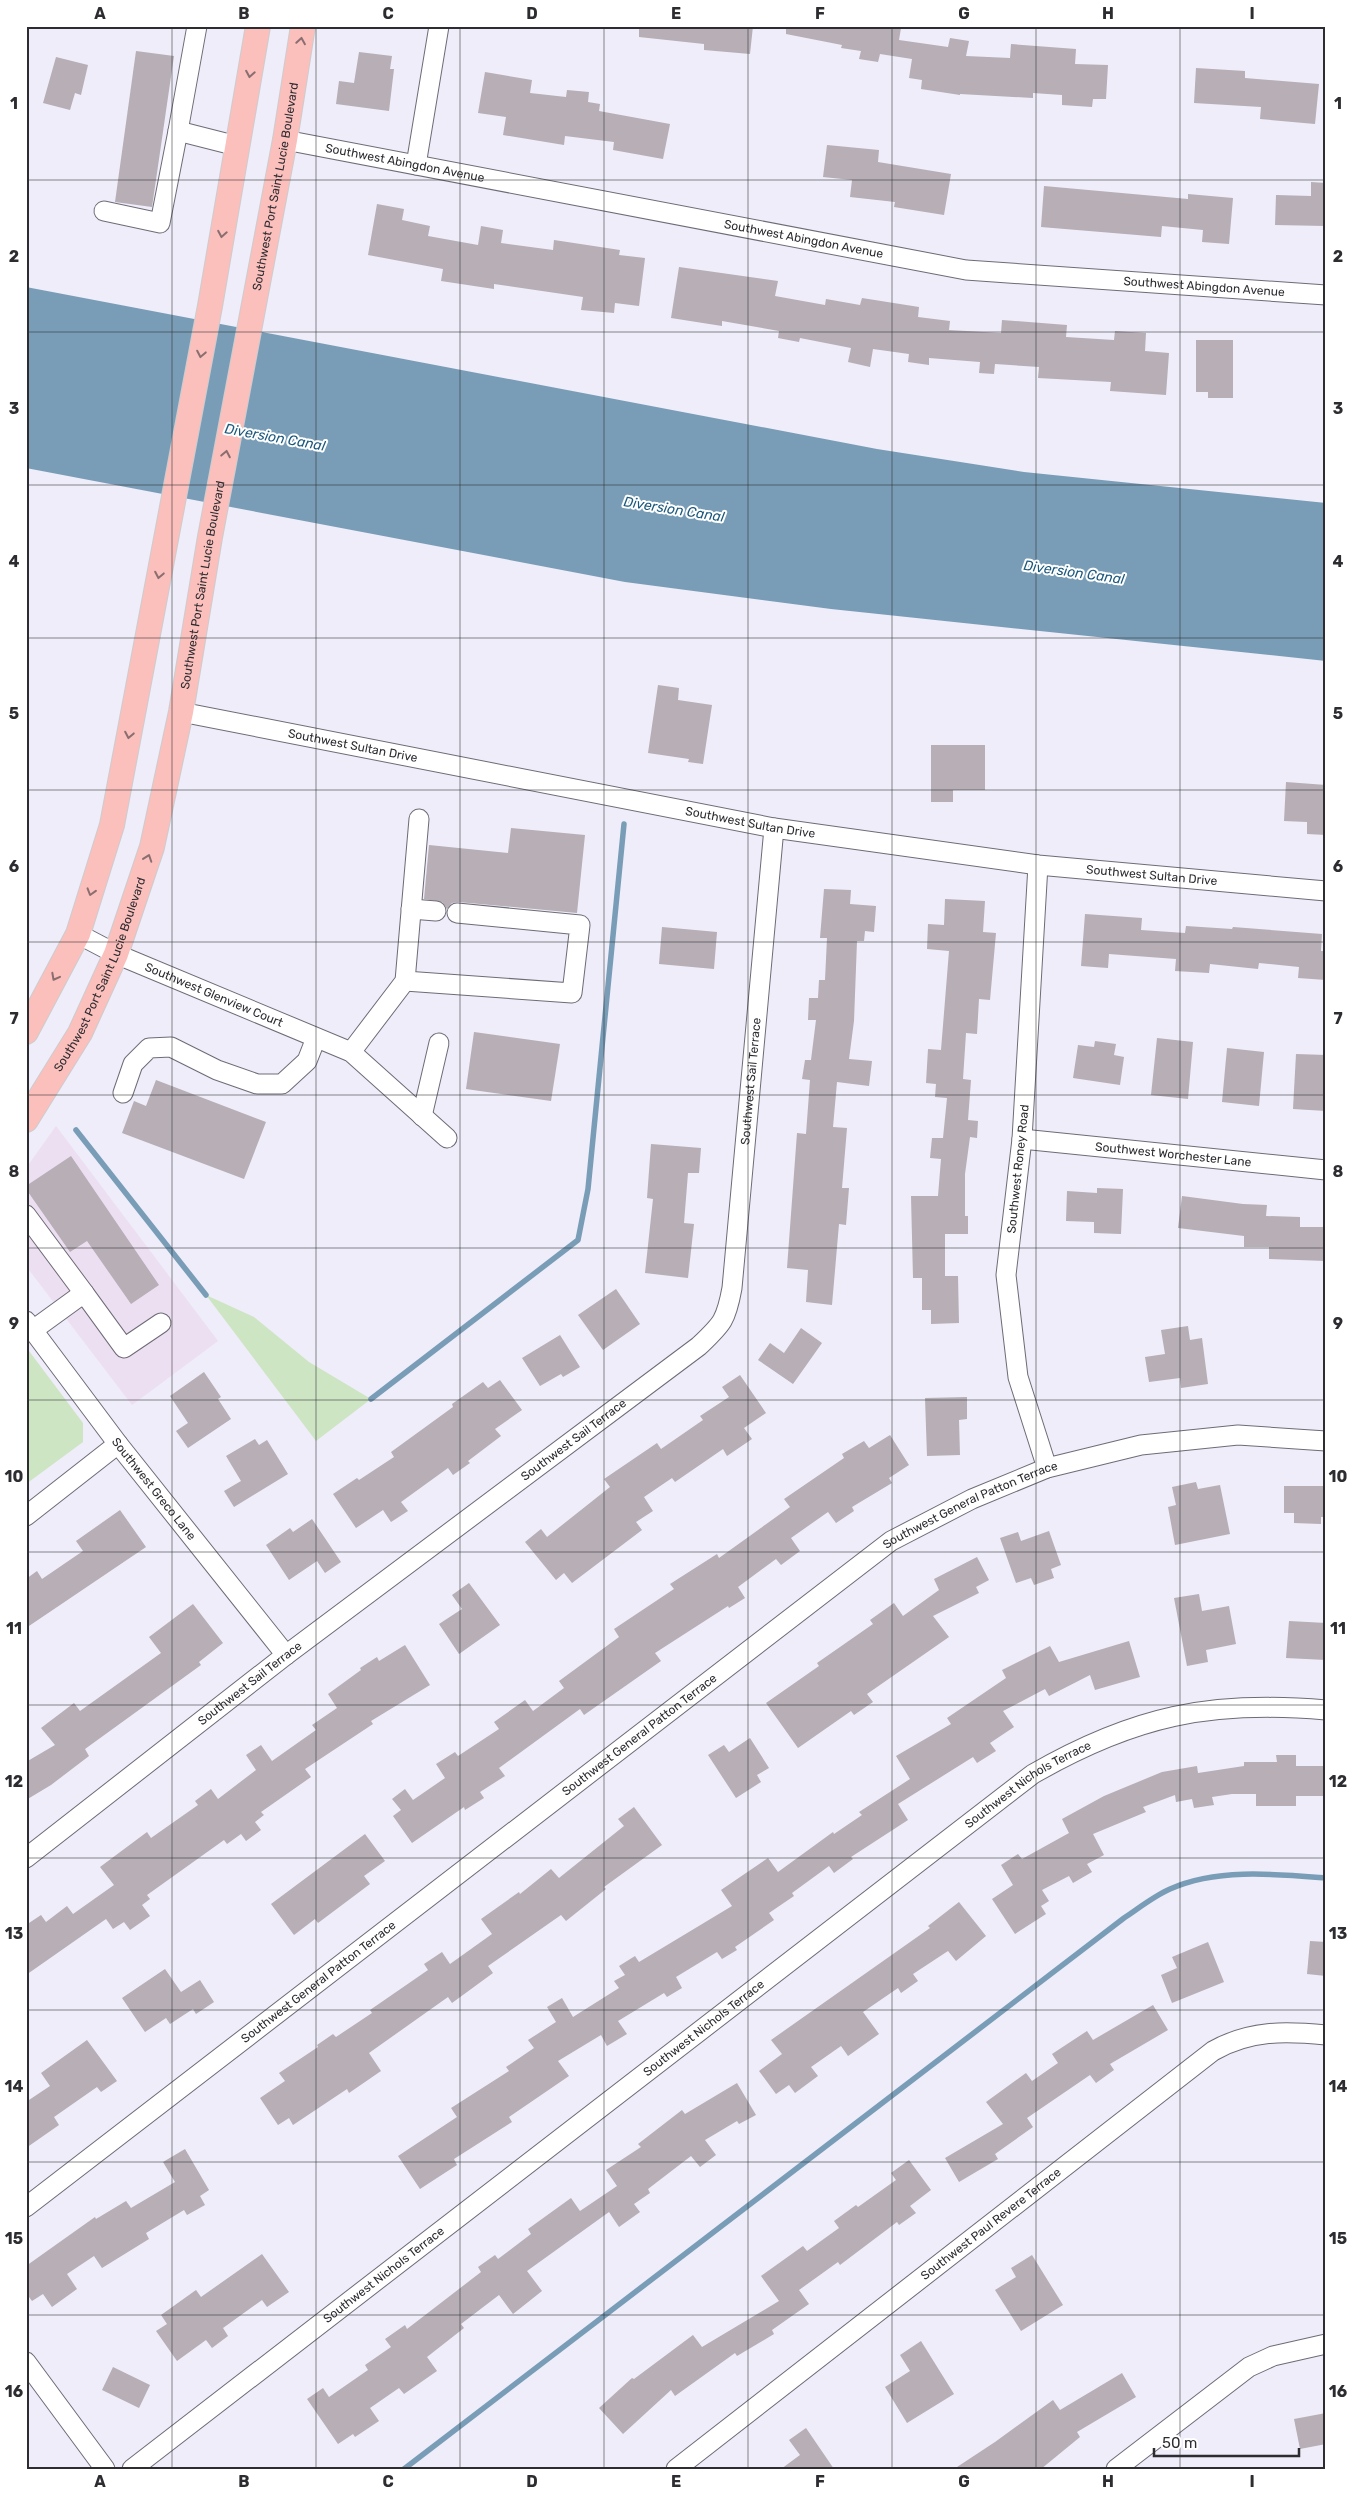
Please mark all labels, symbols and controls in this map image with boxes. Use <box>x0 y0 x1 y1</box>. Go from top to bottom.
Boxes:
text: A <box>94 4 106 23</box>
text: B <box>238 4 250 23</box>
text: C <box>382 4 394 23</box>
text: D <box>526 4 538 23</box>
text: E <box>671 4 681 23</box>
text: F <box>815 4 825 23</box>
text: G <box>958 4 970 23</box>
text: H <box>1102 4 1114 23</box>
text: I <box>1249 4 1255 23</box>
one-way arrow <box>296 36 306 45</box>
one-way arrow <box>246 70 256 79</box>
street label: Southwest Port Saint Lucie Boulevard <box>250 82 301 292</box>
text: 1 <box>10 94 18 113</box>
text: 1 <box>1334 94 1342 113</box>
street label: Southwest Abingdon Avenue <box>324 141 486 185</box>
street label: Southwest Abingdon Avenue <box>723 217 885 261</box>
one-way arrow <box>218 230 228 239</box>
text: 2 <box>9 247 19 266</box>
text: 2 <box>1333 247 1343 266</box>
street label: Southwest Abingdon Avenue <box>1123 274 1286 299</box>
one-way arrow <box>196 349 206 358</box>
text: 3 <box>9 399 19 418</box>
text: 3 <box>1333 399 1343 418</box>
water label: Diversion Canal <box>223 420 327 455</box>
one-way arrow <box>220 450 230 459</box>
street label: Southwest Port Saint Lucie Boulevard <box>178 480 227 690</box>
water label: Diversion Canal <box>622 493 726 526</box>
text: 4 <box>9 552 20 571</box>
text: 4 <box>1333 552 1344 571</box>
water label: Diversion Canal <box>1022 557 1126 588</box>
one-way arrow <box>154 571 165 580</box>
text: 5 <box>9 704 19 723</box>
text: 5 <box>1333 704 1343 723</box>
street label: Southwest Sultan Drive <box>287 726 419 765</box>
one-way arrow <box>124 730 135 739</box>
street label: Southwest Sultan Drive <box>684 804 816 841</box>
one-way arrow <box>143 855 153 863</box>
text: 6 <box>9 857 19 876</box>
text: 6 <box>1333 857 1343 876</box>
street label: Southwest Sultan Drive <box>1086 862 1218 888</box>
street label: Southwest Port Saint Lucie Boulevard <box>51 876 148 1074</box>
one-way arrow <box>87 888 97 896</box>
street label: Southwest Glenview Court <box>143 960 285 1030</box>
one-way arrow <box>51 972 61 981</box>
text: 7 <box>9 1009 19 1028</box>
text: 7 <box>1333 1009 1343 1028</box>
street label: Southwest Sail Terrace <box>738 1017 764 1145</box>
street label: Southwest Roney Road <box>1004 1104 1032 1234</box>
street label: Southwest Worchester Lane <box>1094 1139 1252 1169</box>
text: 8 <box>9 1162 20 1181</box>
text: 8 <box>1333 1162 1344 1181</box>
text: 9 <box>9 1314 19 1333</box>
text: 9 <box>1333 1314 1343 1333</box>
street label: Southwest Sail Terrace <box>518 1396 629 1484</box>
street label: Southwest Greco Lane <box>109 1435 199 1543</box>
street label: Southwest General Patton Terrace <box>880 1459 1059 1552</box>
text: 10 <box>5 1467 24 1486</box>
text: 10 <box>1329 1467 1348 1486</box>
text: 11 <box>6 1619 22 1638</box>
text: 11 <box>1330 1619 1346 1638</box>
street label: Southwest Sail Terrace <box>195 1638 305 1728</box>
street label: Southwest General Patton Terrace <box>559 1671 720 1799</box>
street label: Southwest Nichols Terrace <box>962 1738 1093 1831</box>
text: 12 <box>5 1772 23 1791</box>
text: 12 <box>1329 1772 1347 1791</box>
street label: Southwest General Patton Terrace <box>238 1918 399 2046</box>
text: 13 <box>5 1924 23 1943</box>
text: 13 <box>1329 1924 1347 1943</box>
street label: Southwest Nichols Terrace <box>640 1977 767 2079</box>
text: 14 <box>5 2077 24 2096</box>
text: 14 <box>1329 2077 1348 2096</box>
street label: Southwest Paul Revere Terrace <box>918 2165 1064 2283</box>
street label: Southwest Nichols Terrace <box>321 2224 447 2326</box>
text: 15 <box>5 2229 23 2248</box>
text: 15 <box>1329 2229 1347 2248</box>
text: 16 <box>5 2382 23 2401</box>
text: 16 <box>1329 2382 1347 2401</box>
scale bar <box>1154 2425 1300 2457</box>
text: 50 m <box>1162 2434 1197 2452</box>
text: A <box>94 2472 106 2491</box>
text: B <box>238 2472 250 2491</box>
text: C <box>382 2472 394 2491</box>
text: D <box>526 2472 538 2491</box>
text: E <box>671 2472 681 2491</box>
text: F <box>815 2472 825 2491</box>
text: G <box>958 2472 970 2491</box>
text: H <box>1102 2472 1114 2491</box>
text: I <box>1249 2472 1255 2491</box>

